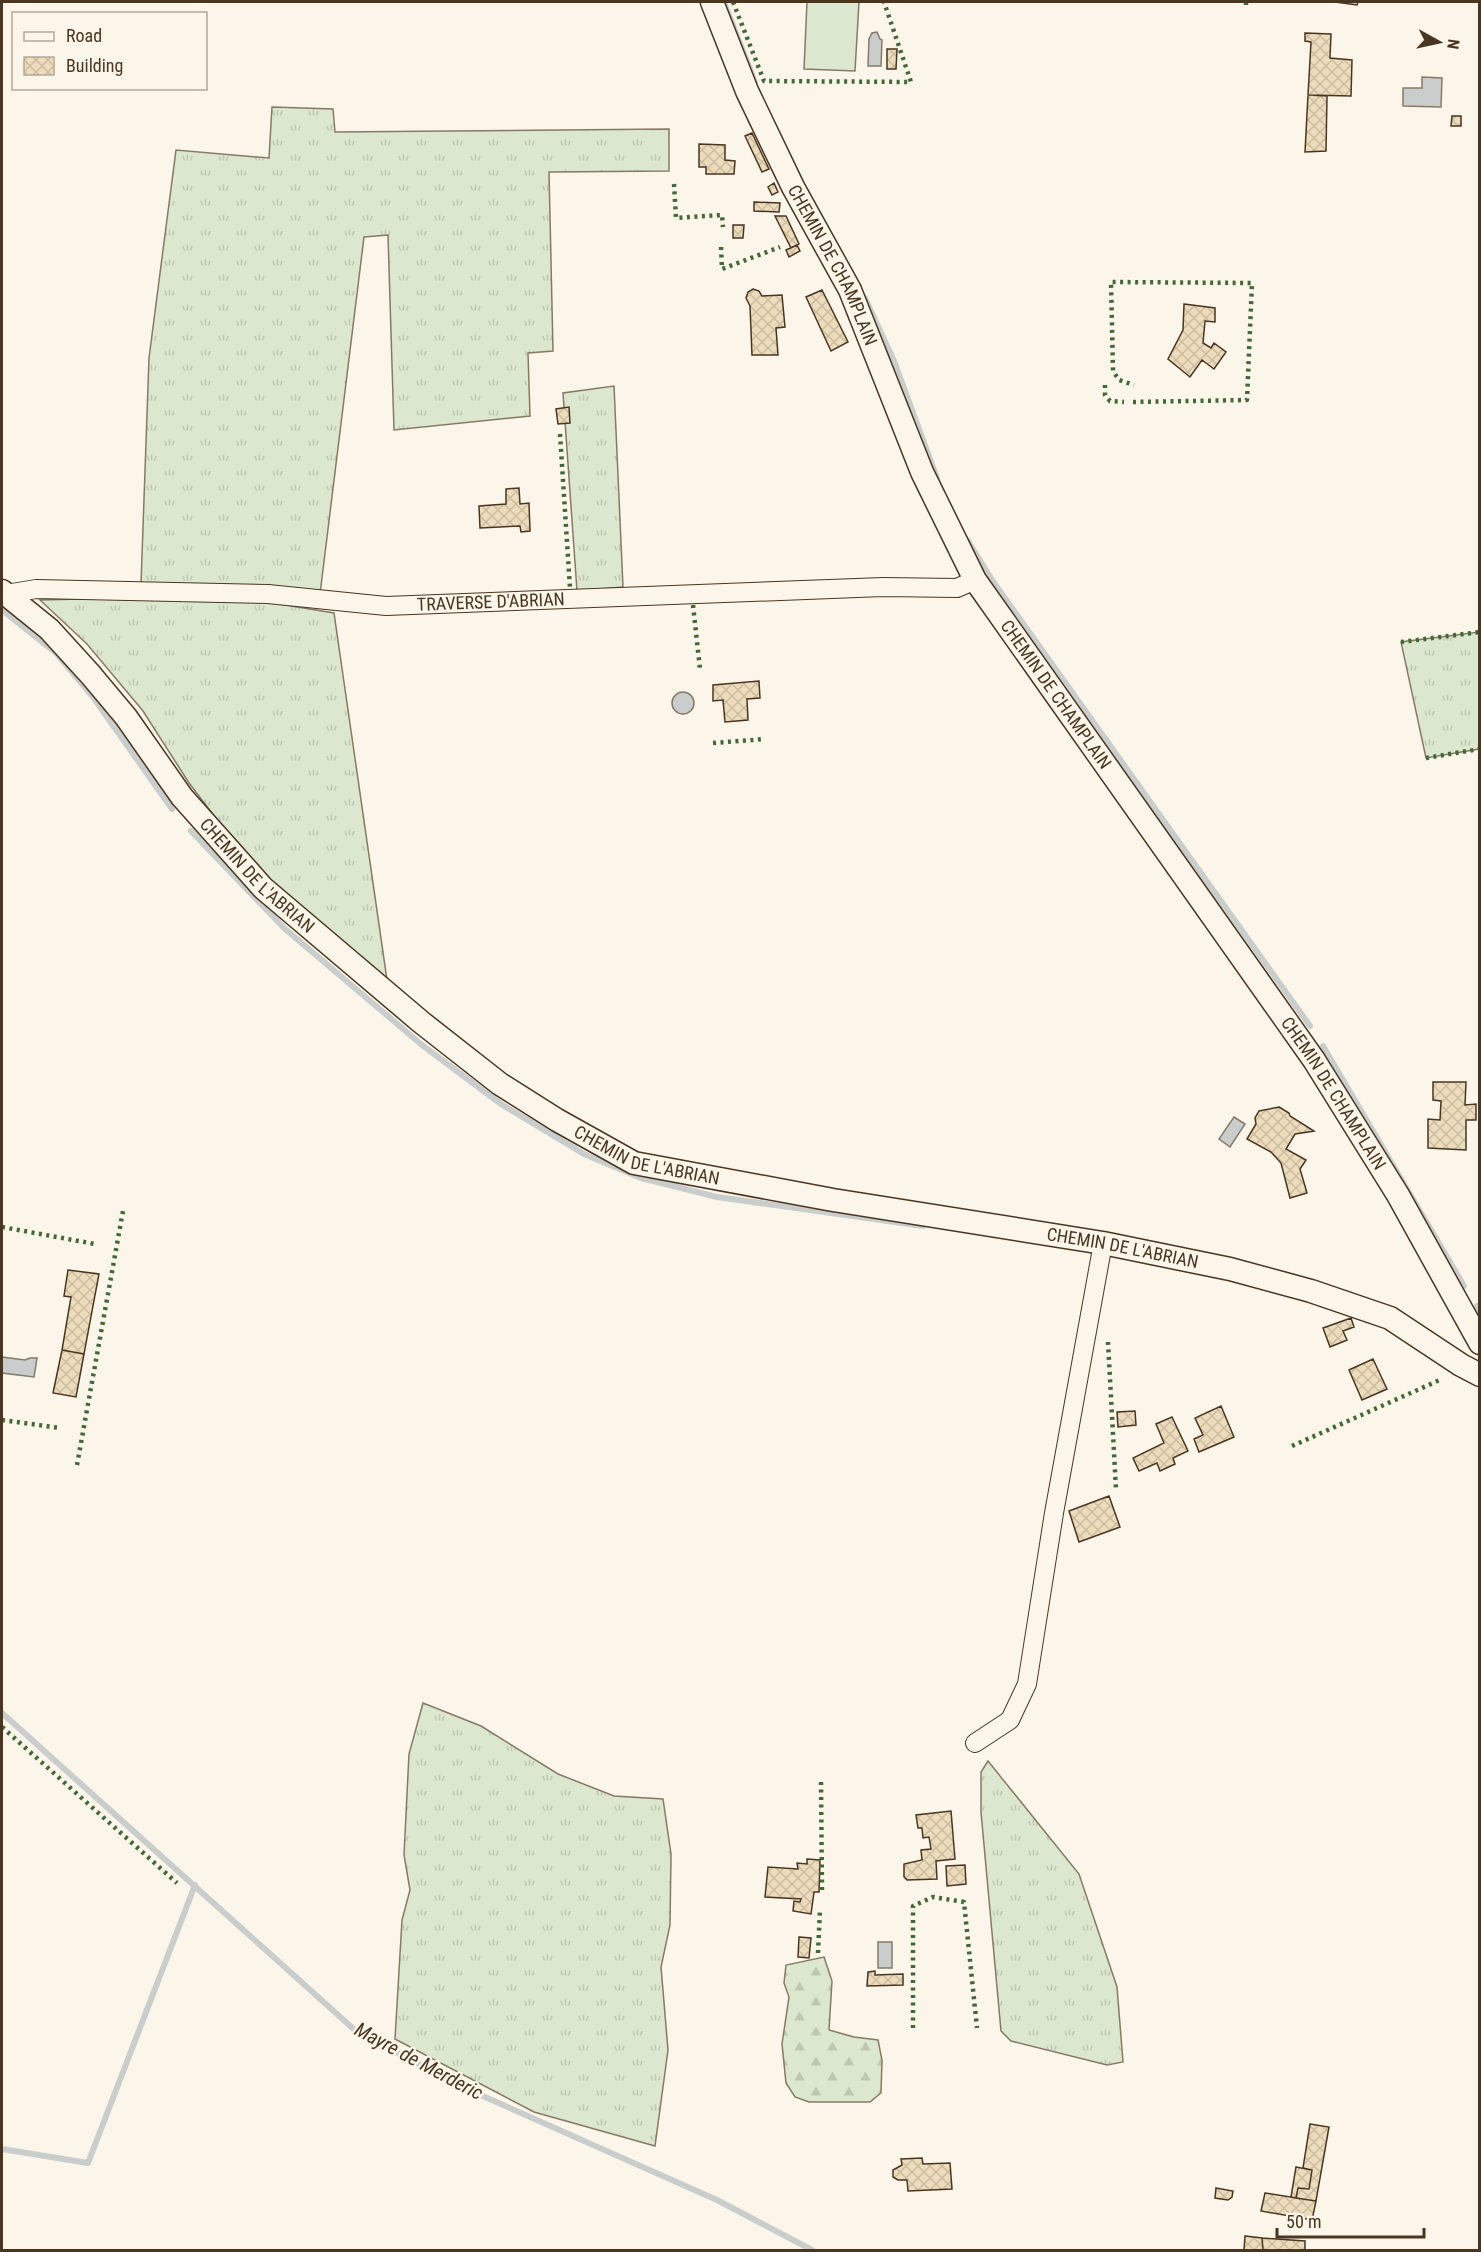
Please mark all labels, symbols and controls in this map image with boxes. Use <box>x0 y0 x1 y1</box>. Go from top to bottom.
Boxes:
legend <box>12 12 207 90</box>
north arrow <box>1409 12 1469 72</box>
text: Road <box>66 25 102 46</box>
text: N <box>1443 38 1463 50</box>
text: Building <box>66 55 123 76</box>
street label: CHEMIN DE CHAMPLAIN <box>784 181 882 348</box>
street label: TRAVERSE D'ABRIAN <box>416 588 565 615</box>
street label: CHEMIN DE CHAMPLAIN <box>997 616 1116 773</box>
street label: CHEMIN DE L'ABRIAN <box>196 814 319 937</box>
street label: CHEMIN DE CHAMPLAIN <box>1277 1013 1391 1173</box>
street label: CHEMIN DE L'ABRIAN <box>571 1121 721 1189</box>
street label: CHEMIN DE L'ABRIAN <box>1045 1223 1200 1272</box>
water label: Mayre de Merderic <box>351 2017 487 2105</box>
scale bar <box>1277 2201 1424 2239</box>
text: 50 m <box>1286 2211 1321 2232</box>

